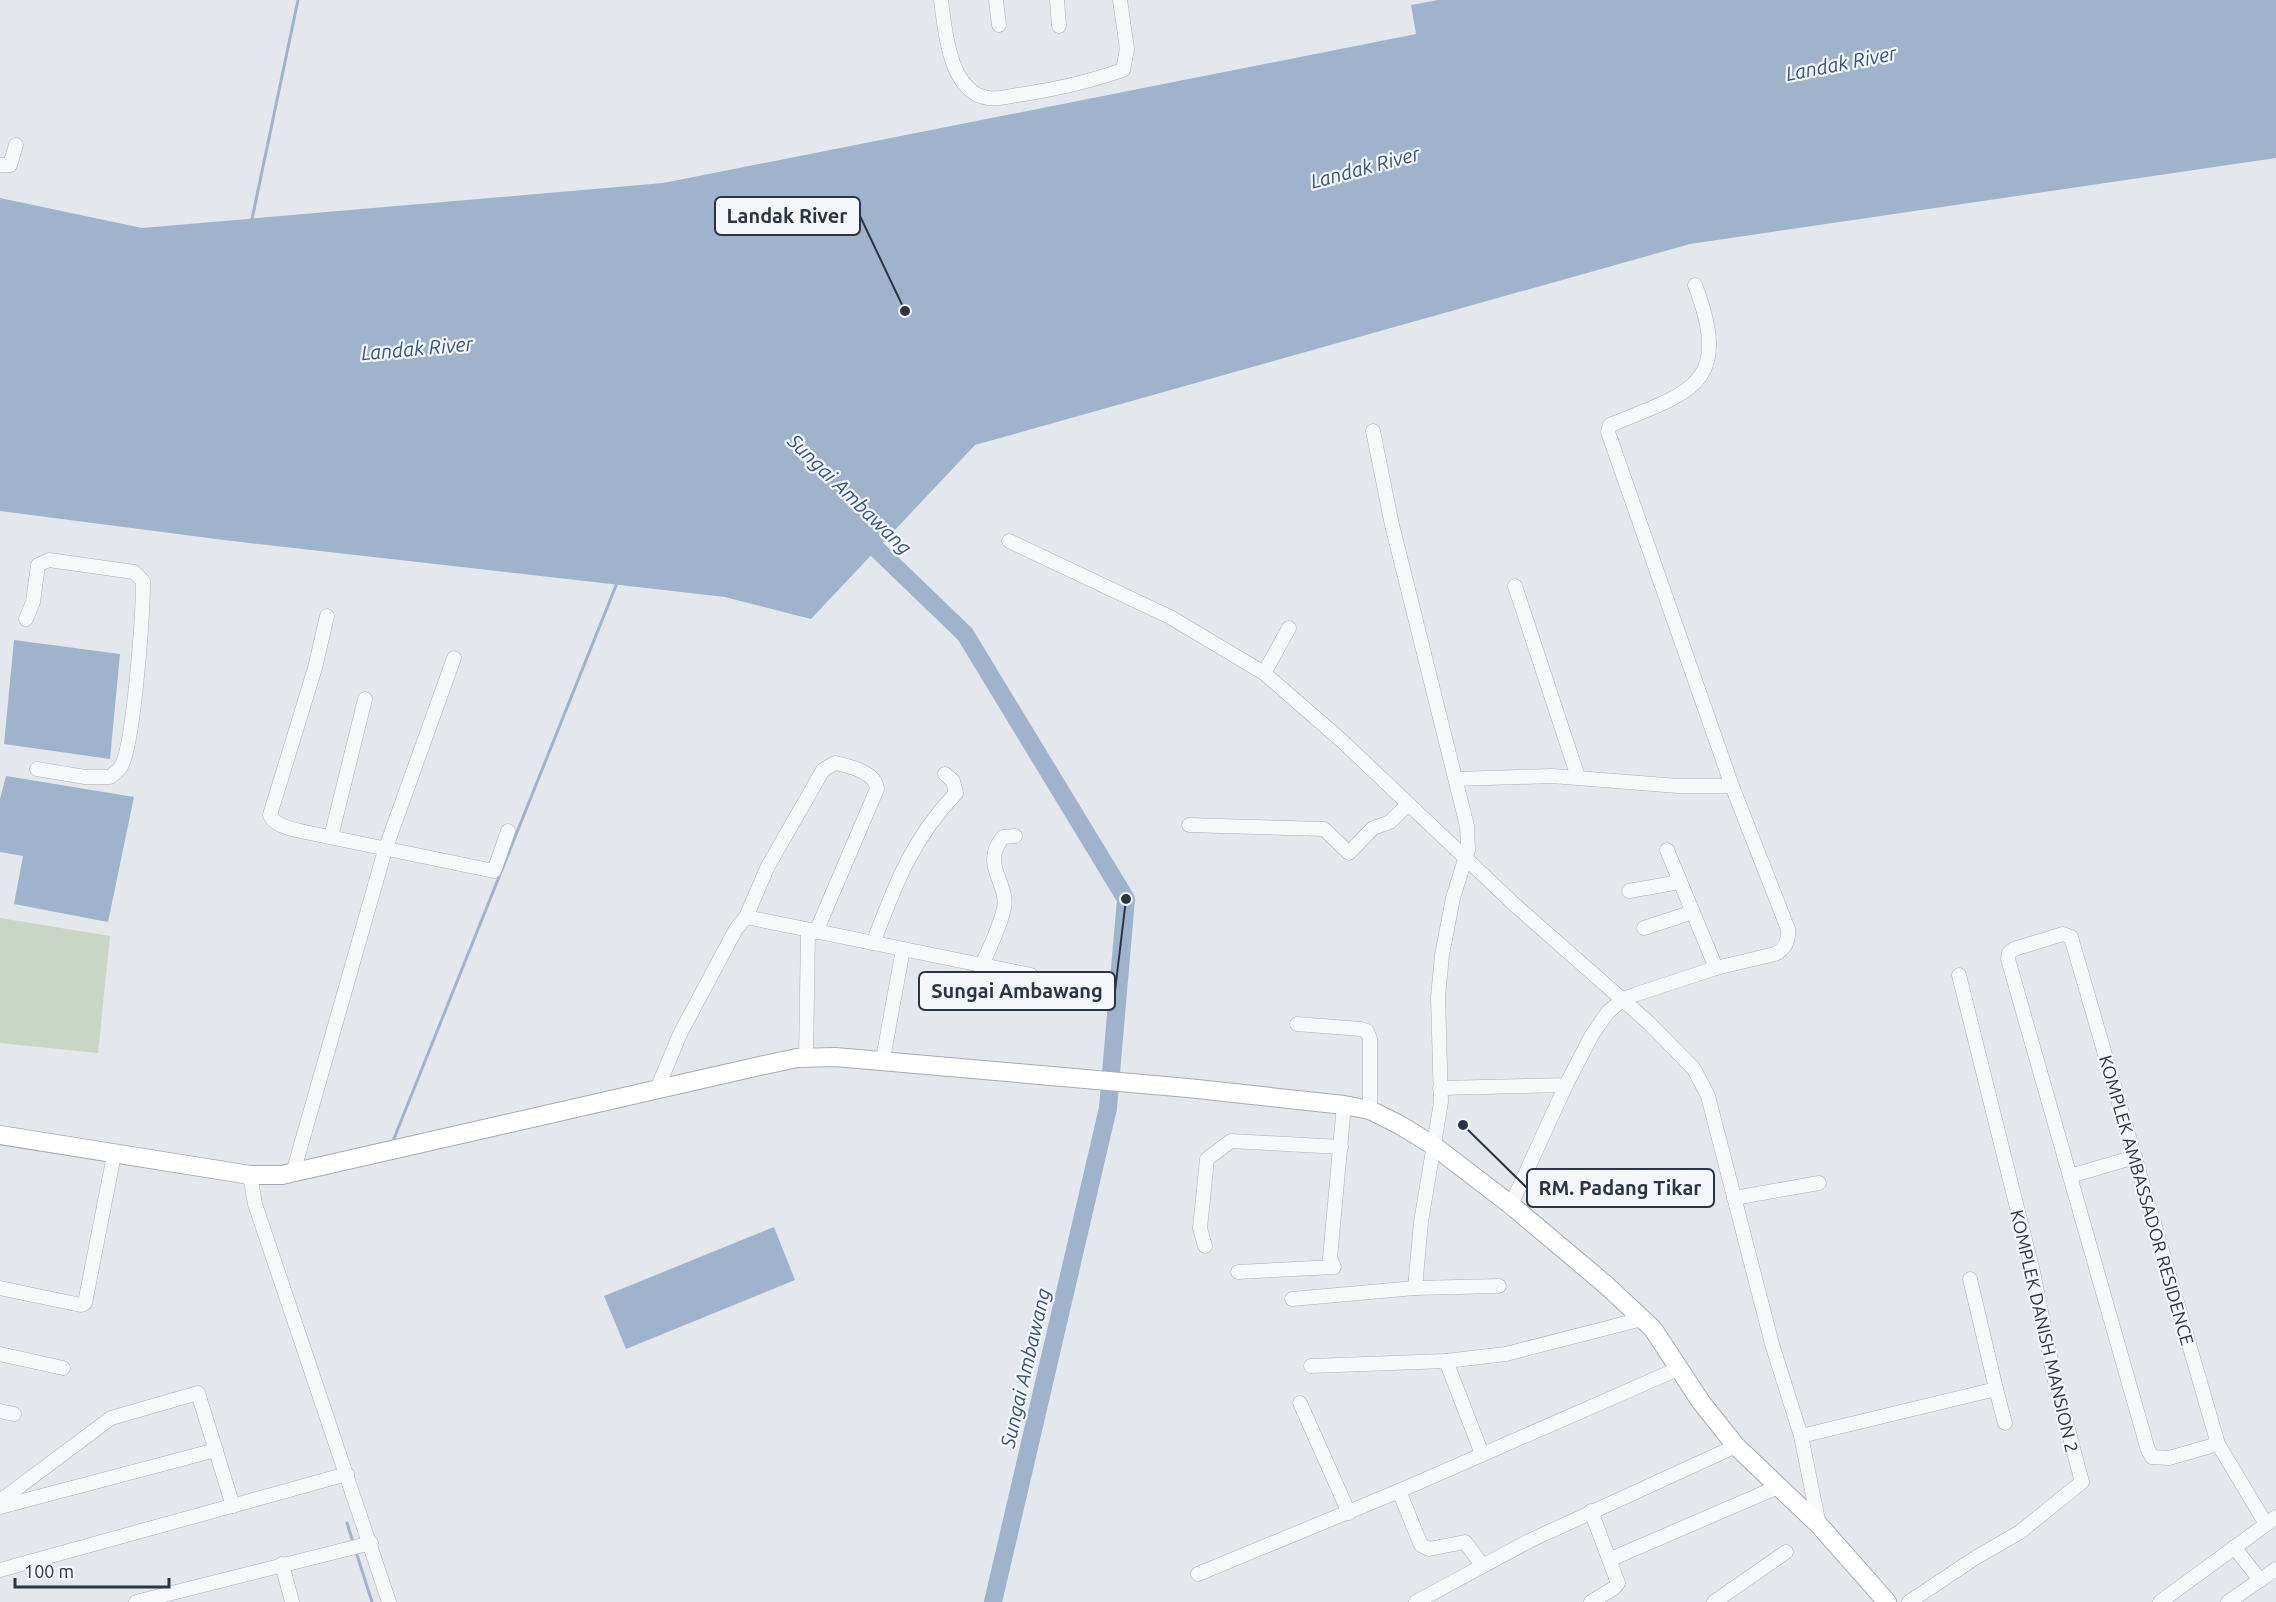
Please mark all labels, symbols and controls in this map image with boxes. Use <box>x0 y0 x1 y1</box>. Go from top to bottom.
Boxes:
water label: Landak River <box>1784 41 1900 85</box>
water label: Landak River <box>1308 141 1424 193</box>
callout: Landak River <box>715 197 860 235</box>
text: Landak River <box>726 204 848 227</box>
water label: Landak River <box>360 332 475 364</box>
water label: Sungai Ambawang <box>783 428 917 559</box>
callout: Sungai Ambawang <box>919 972 1115 1010</box>
text: Sungai Ambawang <box>931 979 1103 1002</box>
street label: KOMPLEK AMBASSADOR RESIDENCE <box>2096 1053 2198 1347</box>
callout: RM. Padang Tikar <box>1527 1169 1714 1207</box>
text: RM. Padang Tikar <box>1538 1176 1702 1199</box>
street label: KOMPLEK DANISH MANSION 2 <box>2007 1208 2083 1454</box>
water label: Sungai Ambawang <box>995 1286 1055 1451</box>
scale bar <box>15 1551 170 1589</box>
text: 100 m <box>24 1561 74 1581</box>

